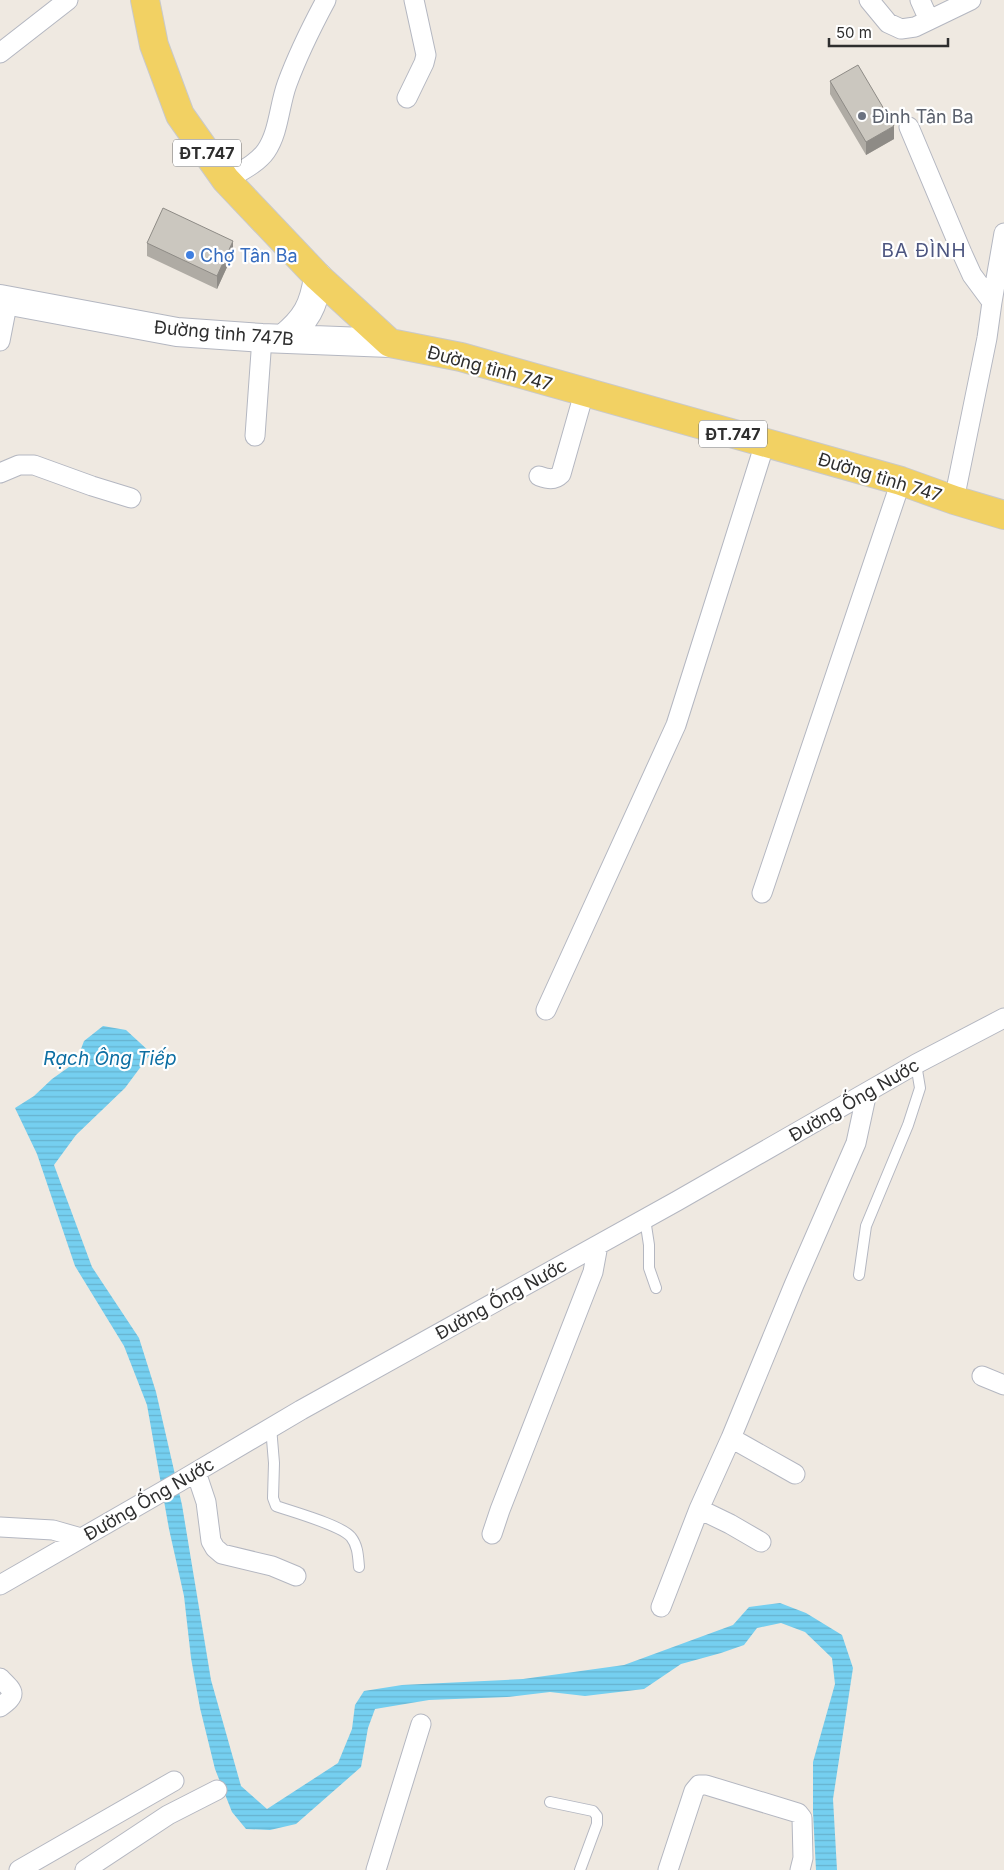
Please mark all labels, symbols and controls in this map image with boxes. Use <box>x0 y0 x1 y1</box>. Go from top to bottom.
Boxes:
scale bar <box>829 15 948 47</box>
text: 50 m <box>836 23 872 42</box>
place label: Đình Tân Ba <box>872 106 974 127</box>
marker: Đình Tân Ba <box>856 110 868 122</box>
road number: ĐT.747 <box>173 140 241 167</box>
district label: BA ĐÌNH <box>881 238 967 262</box>
place label: Chợ Tân Ba <box>200 245 298 266</box>
marker: Chợ Tân Ba <box>184 249 196 261</box>
street label: Đường tỉnh 747B <box>153 316 295 350</box>
street label: Đường tỉnh 747 <box>425 341 555 395</box>
road number: ĐT.747 <box>699 420 767 448</box>
street label: Đường tỉnh 747 <box>815 448 945 506</box>
water label: Rạch Ông Tiếp <box>43 1047 177 1070</box>
street label: Đường Ống Nước <box>783 1051 923 1146</box>
street label: Đường Ống Nước <box>430 1251 570 1344</box>
street label: Đường Ống Nước <box>78 1450 218 1545</box>

